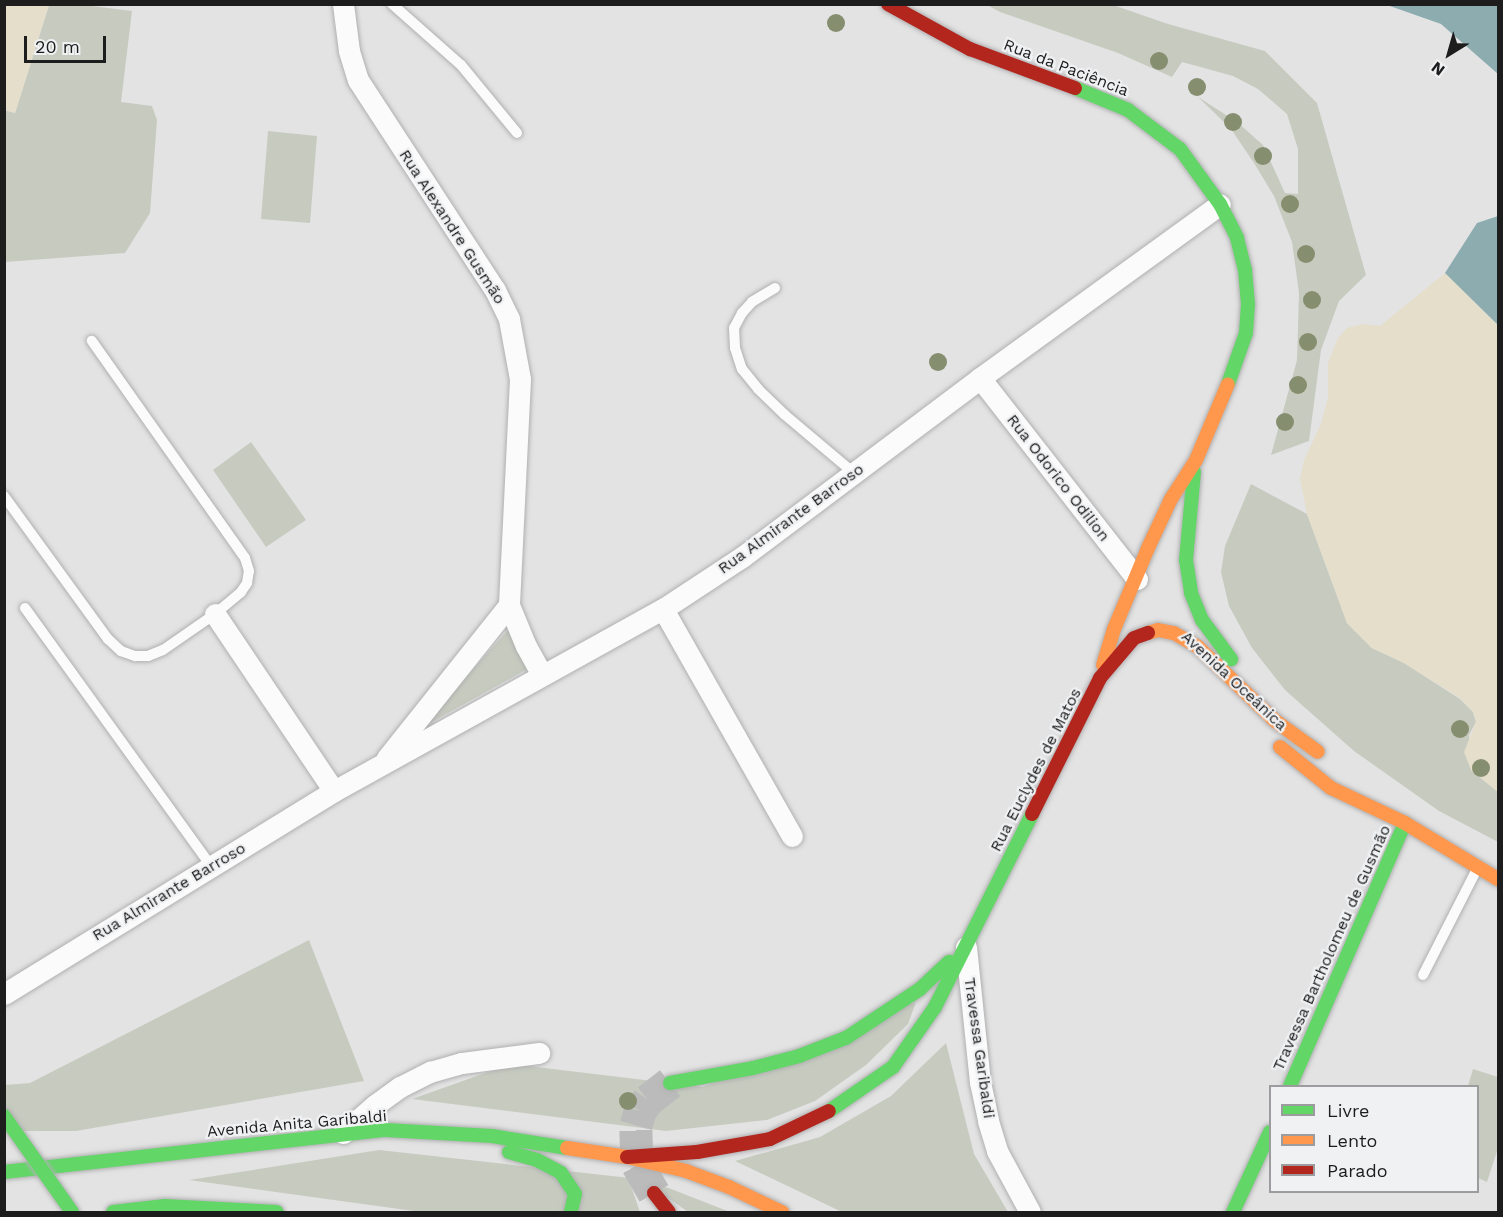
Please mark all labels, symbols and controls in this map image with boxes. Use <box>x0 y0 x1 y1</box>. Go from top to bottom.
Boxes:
scale bar <box>27 24 110 62</box>
north arrow <box>1419 24 1479 84</box>
street label: Rua da Paciência <box>1001 35 1131 101</box>
text: 20 m <box>35 36 80 57</box>
text: N <box>1427 58 1448 80</box>
street label: Rua Alexandre Gusmão <box>395 146 509 308</box>
street label: Rua Odorico Odilion <box>1002 411 1114 545</box>
street label: Rua Almirante Barroso <box>714 459 868 579</box>
street label: Avenida Oceânica <box>1177 627 1291 735</box>
street label: Rua Euclydes de Matos <box>986 685 1086 855</box>
street label: Travessa Bartholomeu de Gusmão <box>1269 822 1395 1074</box>
street label: Rua Almirante Barroso <box>89 838 249 946</box>
street label: Travessa Garibaldi <box>960 976 998 1120</box>
legend <box>1269 1085 1479 1193</box>
text: Livre <box>1327 1100 1369 1121</box>
street label: Avenida Anita Garibaldi <box>206 1107 388 1141</box>
text: Lento <box>1327 1130 1377 1151</box>
text: Parado <box>1327 1160 1388 1181</box>

